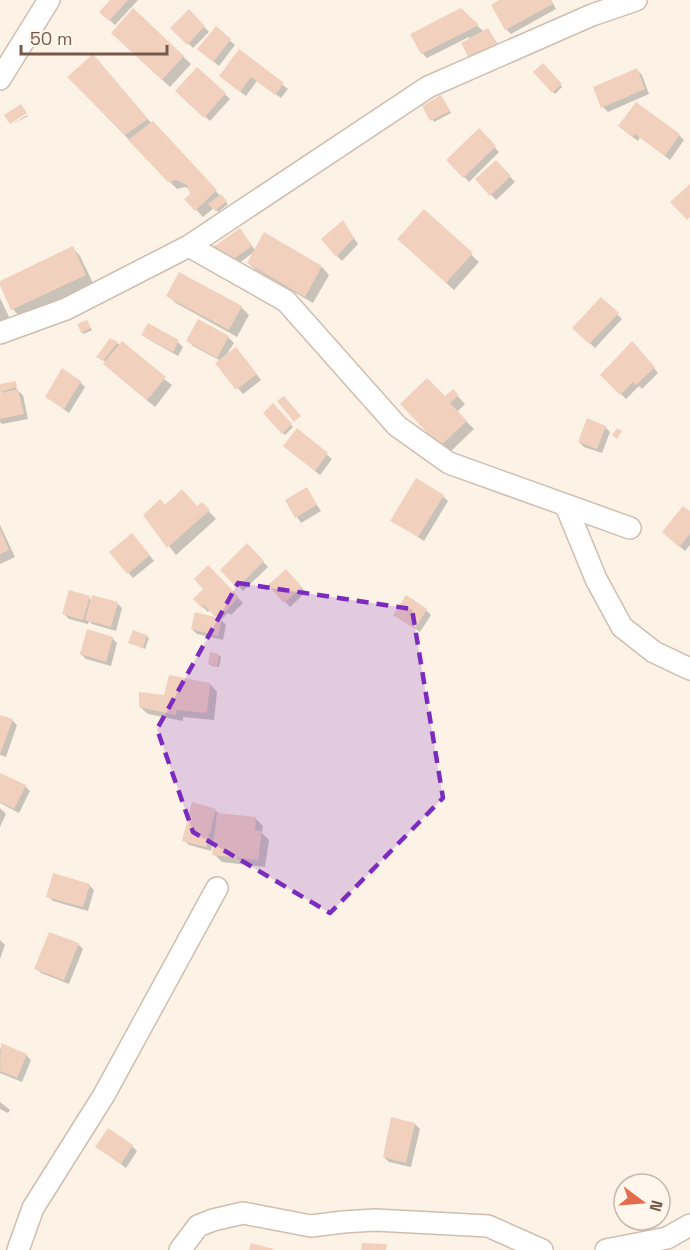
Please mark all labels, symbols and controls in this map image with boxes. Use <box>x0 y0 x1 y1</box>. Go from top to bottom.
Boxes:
scale bar <box>21 18 166 56</box>
text: 50 m <box>30 27 72 50</box>
north arrow <box>612 1172 672 1232</box>
text: N <box>644 1198 668 1214</box>

